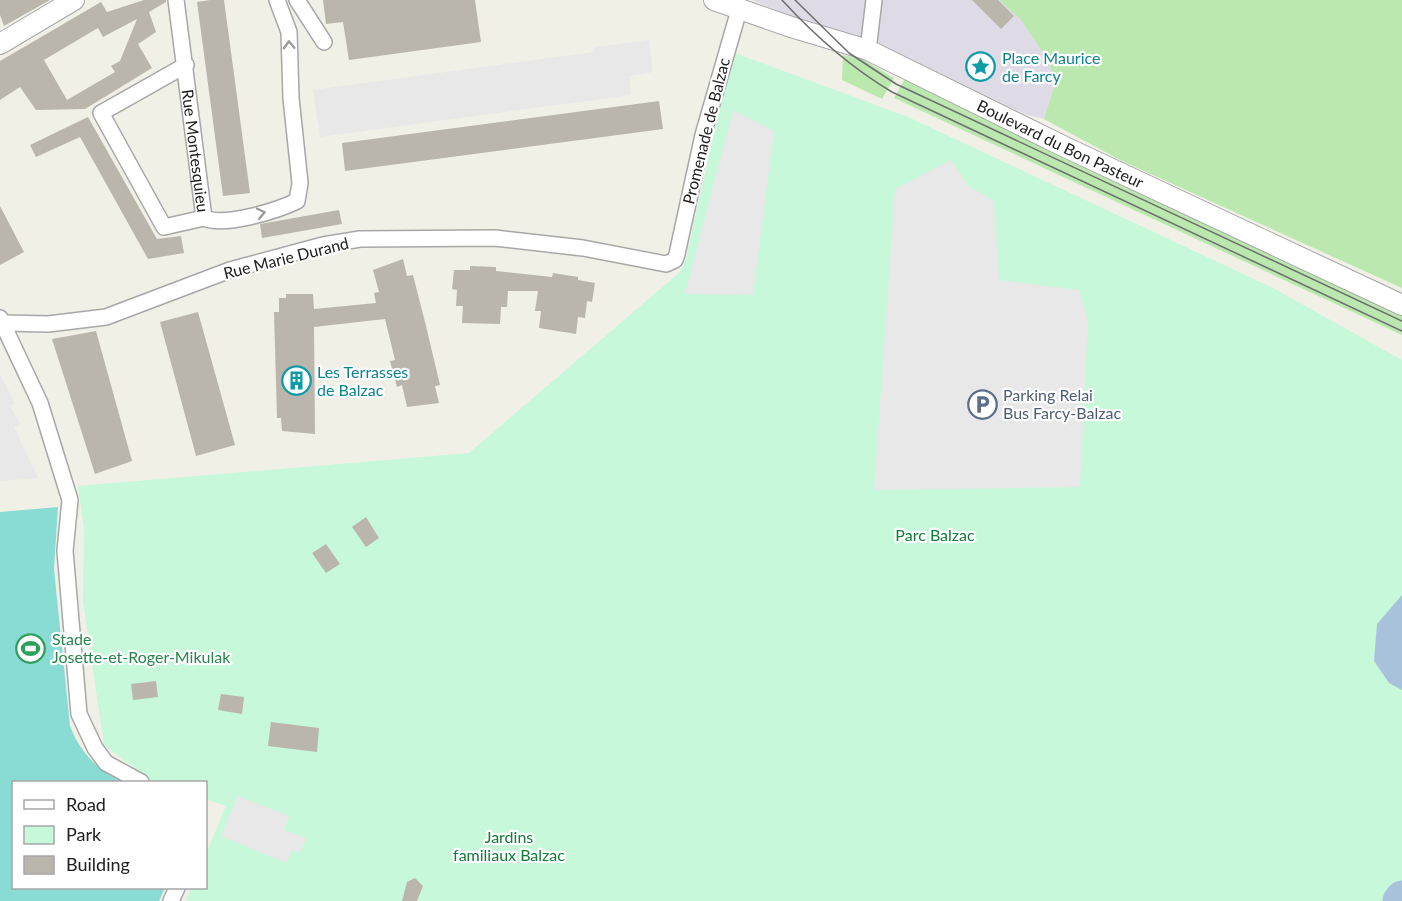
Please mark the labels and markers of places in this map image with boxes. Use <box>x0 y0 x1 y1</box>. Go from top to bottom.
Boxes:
place label: Place Maurice de Farcy <box>1002 48 1100 85</box>
place icon: Place Maurice de Farcy <box>965 51 997 83</box>
place label: Les Terrasses de Balzac <box>317 362 408 399</box>
building icon: Les Terrasses de Balzac <box>280 365 312 397</box>
place label: Parking Relai Bus Farcy-Balzac <box>1003 385 1121 422</box>
parking icon: Parking Relai Bus Farcy-Balzac <box>966 388 998 420</box>
place label: Stade Josette-et-Roger-Mikulak <box>52 629 231 666</box>
sports icon: Stade Josette-et-Roger-Mikulak <box>15 632 47 664</box>

